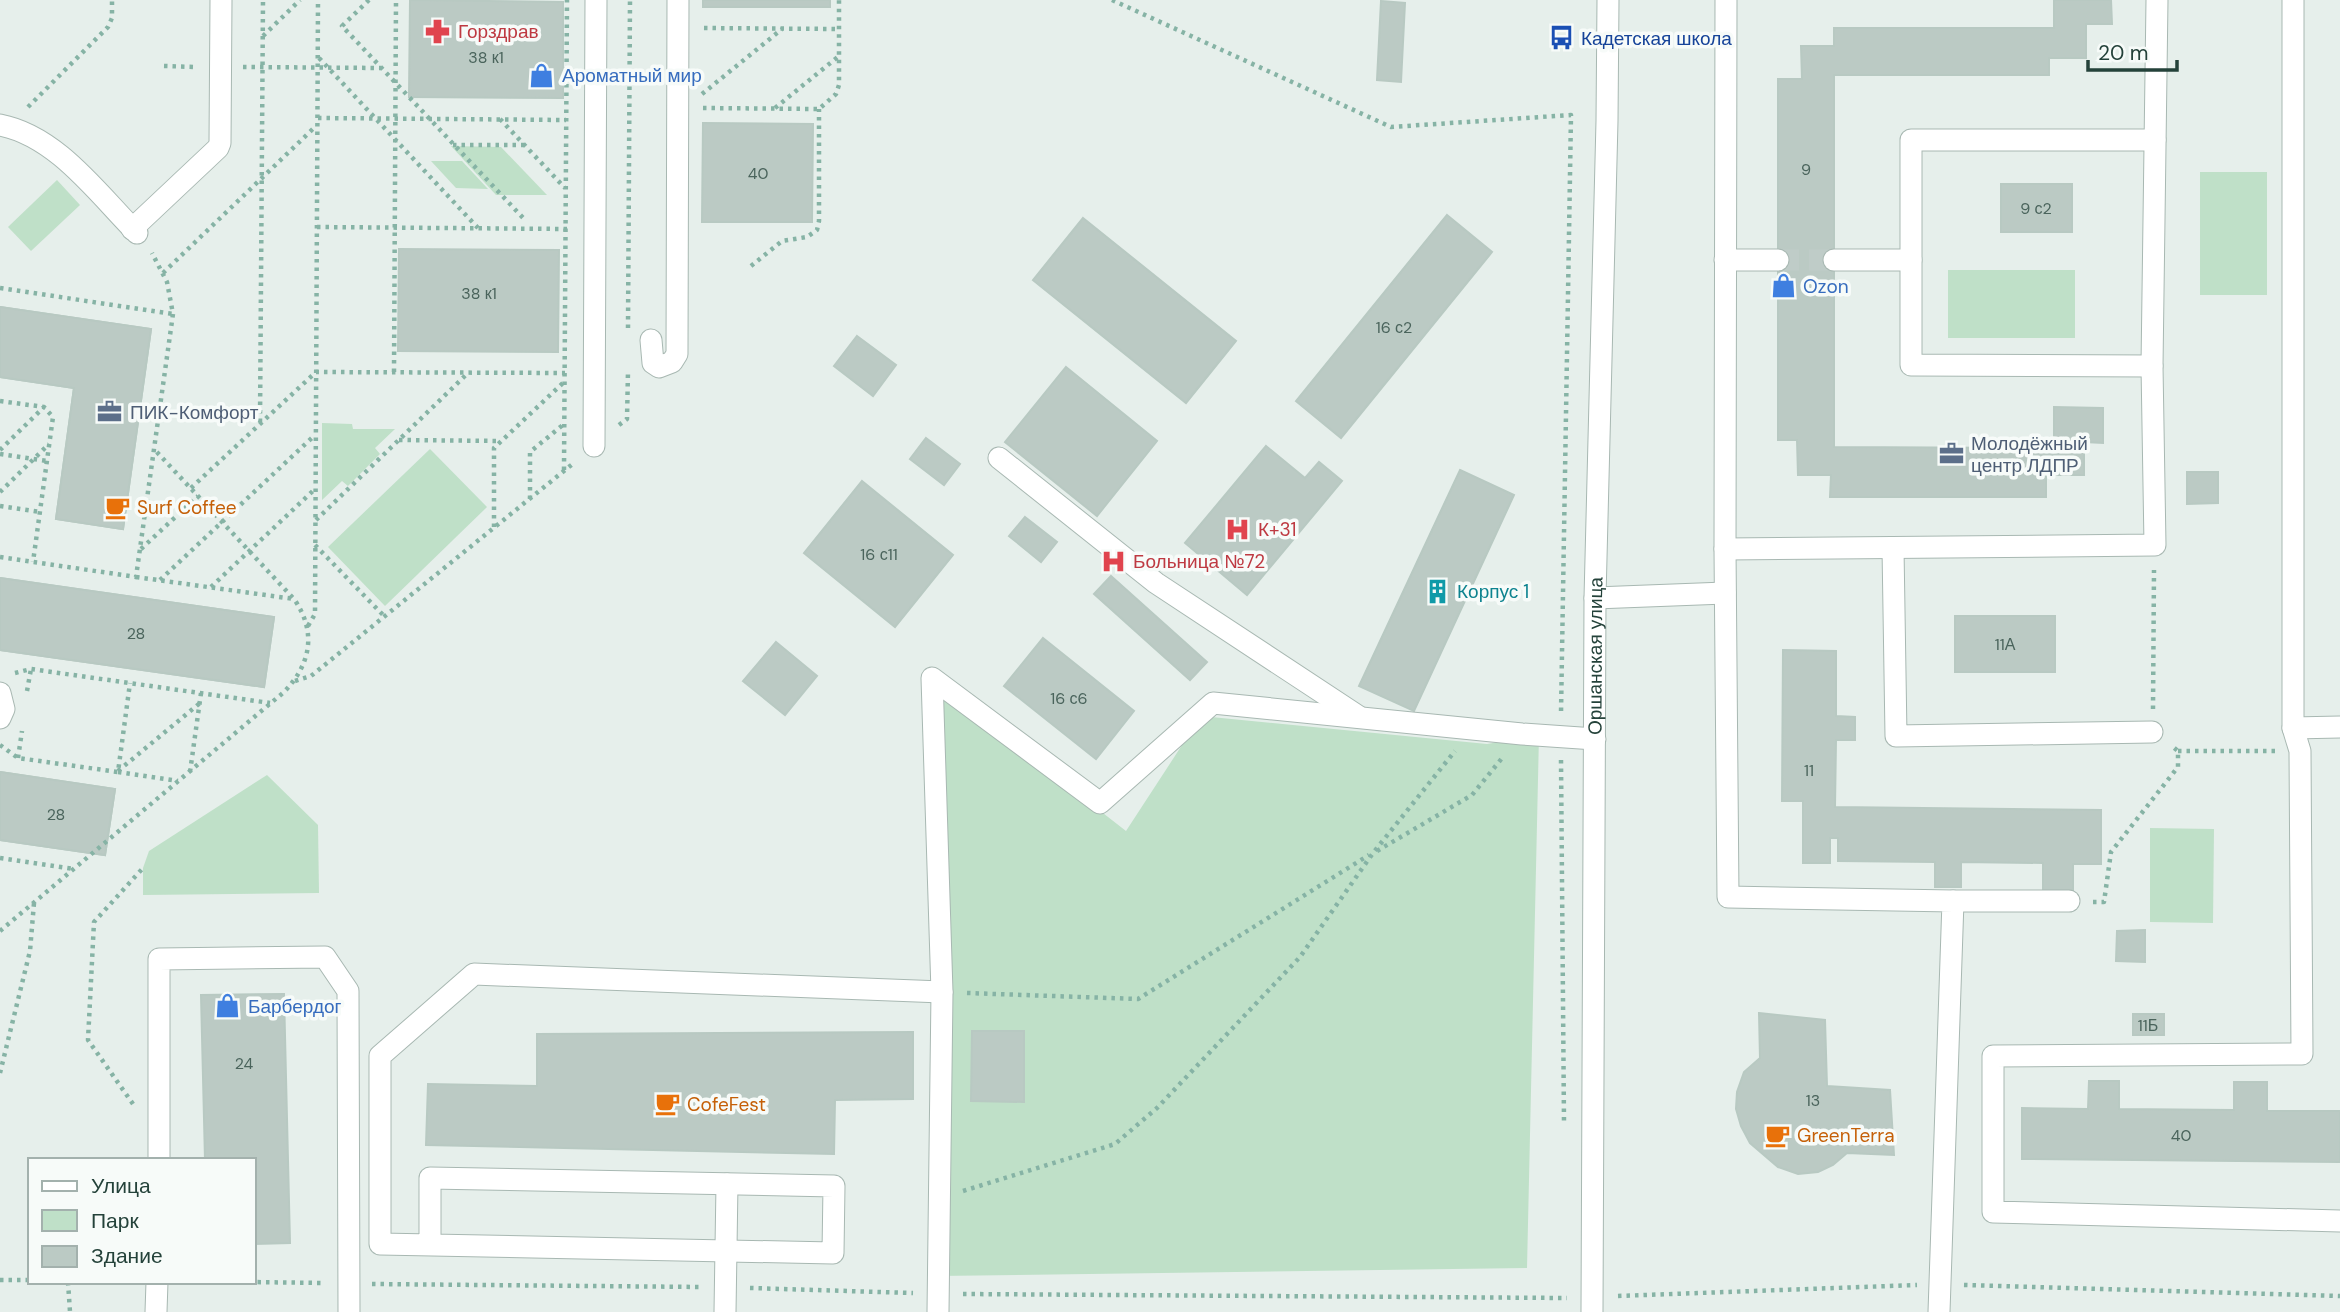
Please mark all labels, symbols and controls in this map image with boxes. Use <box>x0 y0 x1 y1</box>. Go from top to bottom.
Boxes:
pharmacy icon: Горздрав <box>424 17 452 45</box>
place label: Горздрав <box>458 19 539 44</box>
bus stop icon: Кадетская школа <box>1547 24 1575 52</box>
place label: Кадетская школа <box>1581 26 1732 51</box>
scale bar <box>2088 28 2177 72</box>
text: 20 m <box>2098 39 2149 67</box>
house number: 38 к1 <box>468 47 504 68</box>
shop icon: Ароматный мир <box>528 61 556 89</box>
place label: Ароматный мир <box>562 63 702 88</box>
house number: 9 <box>1801 159 1811 180</box>
house number: 40 <box>748 163 768 184</box>
house number: 9 с2 <box>2020 198 2052 219</box>
shop icon: Ozon <box>1769 272 1797 300</box>
place label: Ozon <box>1803 274 1849 299</box>
house number: 38 к1 <box>461 283 497 304</box>
house number: 16 с2 <box>1376 317 1412 338</box>
office icon: ПИК-Комфорт <box>96 398 124 426</box>
place label: ПИК-Комфорт <box>130 400 259 425</box>
place label: Молодёжный центр ЛДПР <box>1971 431 2088 478</box>
office icon: Молодёжный центр ЛДПР <box>1937 440 1965 468</box>
cafe icon: Surf Coffee <box>103 493 131 521</box>
place label: Surf Coffee <box>137 495 236 520</box>
hospital icon: К+31 <box>1224 515 1252 543</box>
place label: К+31 <box>1258 517 1296 542</box>
house number: 16 с11 <box>860 544 898 565</box>
hospital icon: Больница №72 <box>1099 547 1127 575</box>
place label: Больница №72 <box>1133 549 1265 574</box>
street label: Оршанская улица <box>1582 576 1609 735</box>
building icon: Корпус 1 <box>1423 577 1451 605</box>
place label: Корпус 1 <box>1457 579 1529 604</box>
house number: 28 <box>127 623 145 644</box>
house number: 11А <box>1995 634 2016 655</box>
house number: 16 с6 <box>1050 688 1088 709</box>
house number: 11 <box>1804 760 1814 781</box>
house number: 28 <box>47 804 65 825</box>
shop icon: Барбердог <box>214 992 242 1020</box>
place label: Барбердог <box>248 994 342 1019</box>
house number: 11Б <box>2138 1015 2158 1036</box>
house number: 24 <box>235 1053 254 1074</box>
cafe icon: CofeFest <box>653 1090 681 1118</box>
house number: 13 <box>1806 1090 1820 1111</box>
place label: CofeFest <box>687 1092 766 1117</box>
cafe icon: GreenTerra <box>1763 1121 1791 1149</box>
place label: GreenTerra <box>1797 1123 1895 1148</box>
house number: 40 <box>2171 1125 2191 1146</box>
legend <box>28 1158 256 1284</box>
text: Улица <box>91 1172 151 1200</box>
text: Парк <box>91 1207 139 1235</box>
text: Здание <box>91 1242 163 1270</box>

